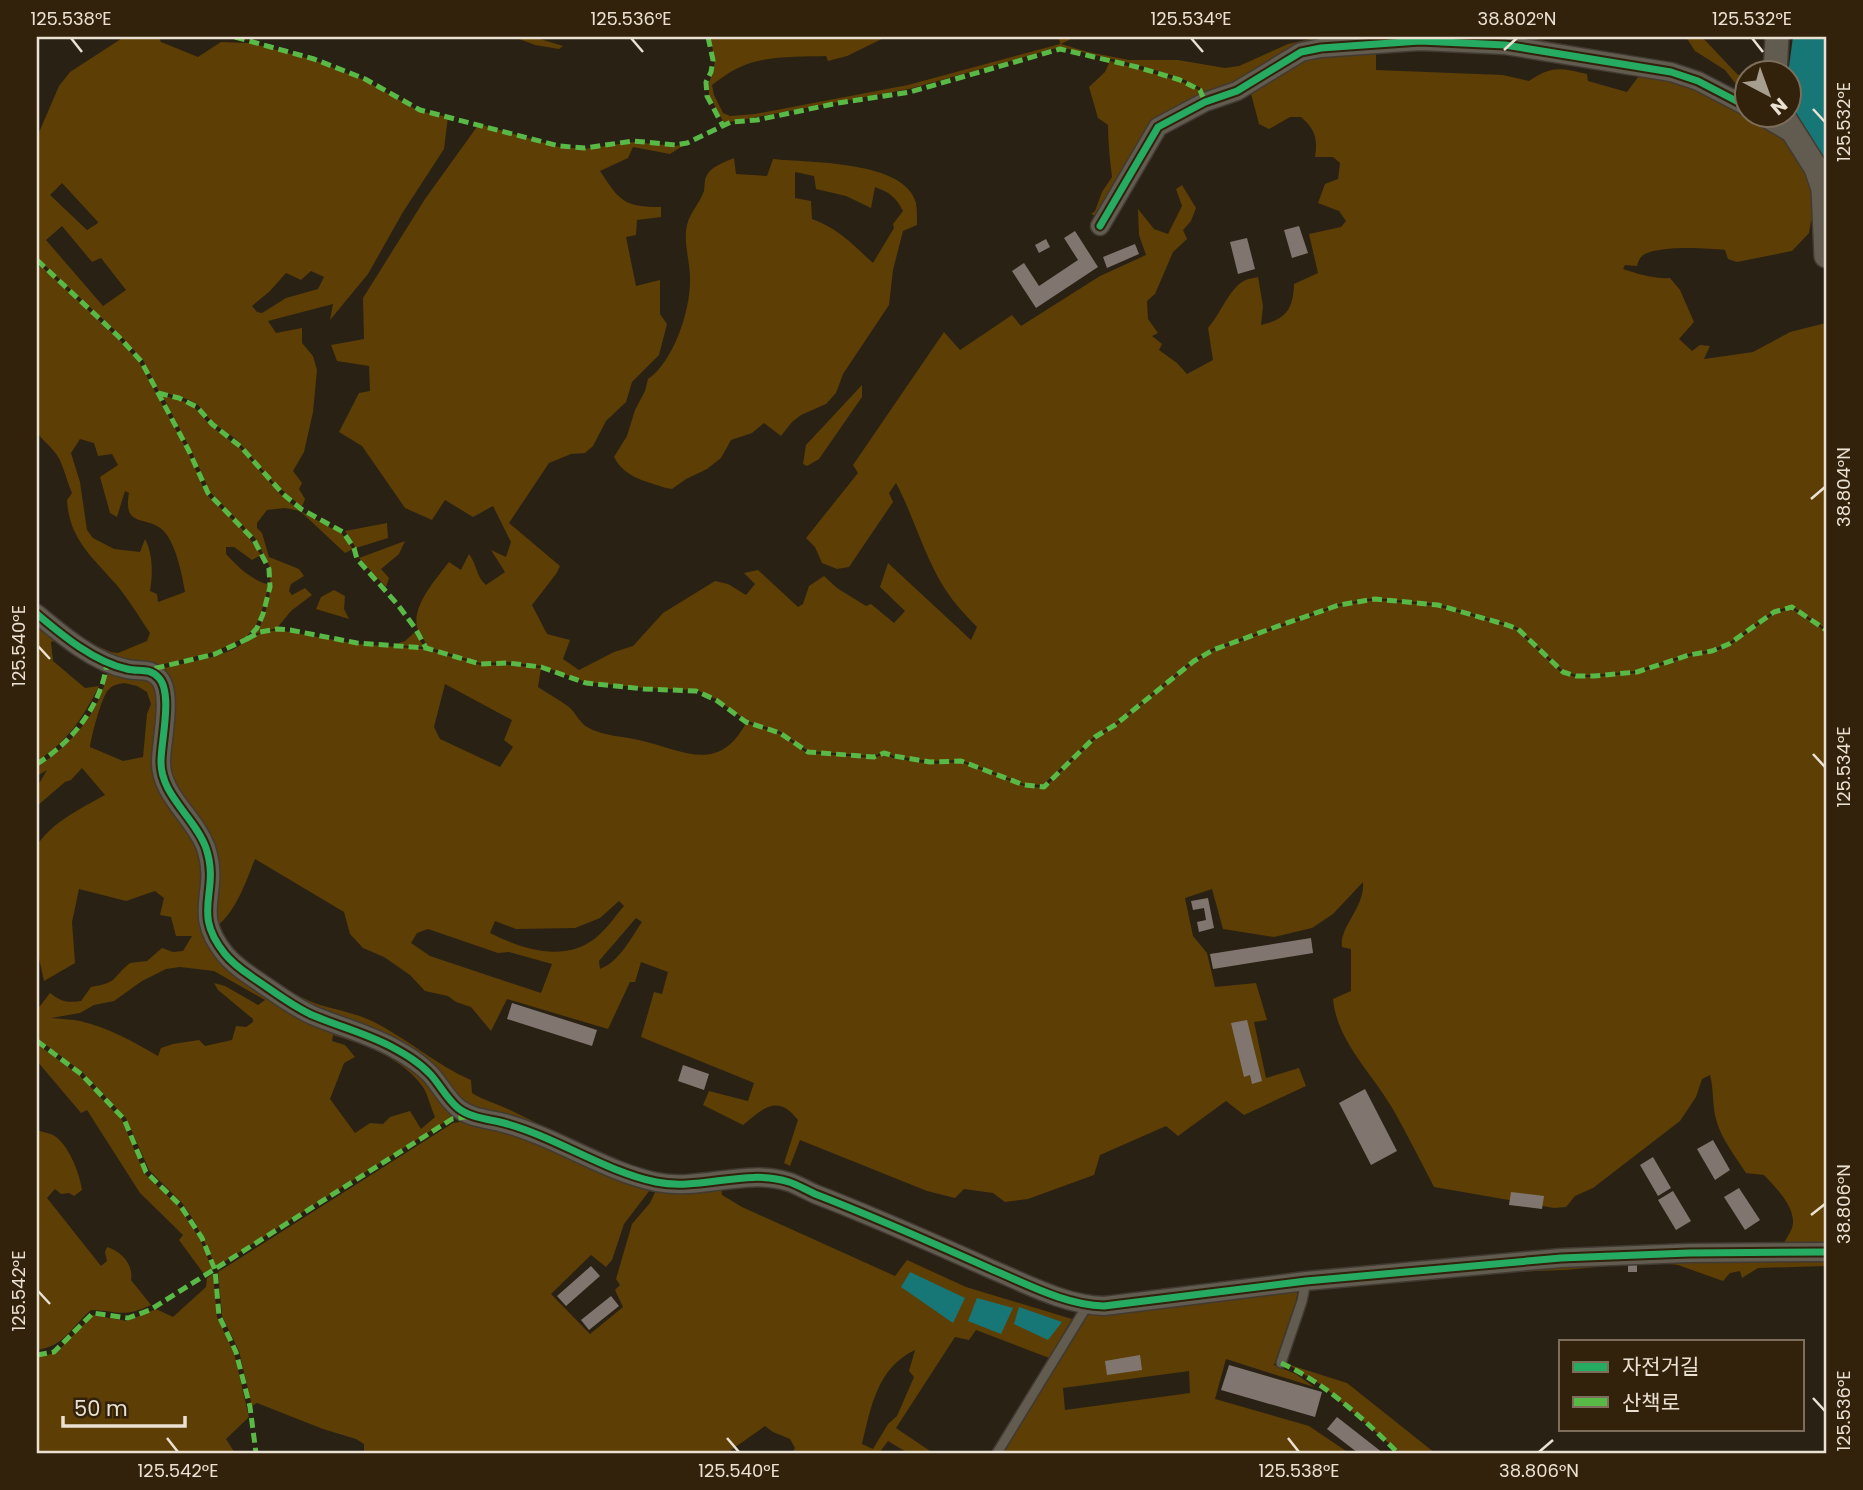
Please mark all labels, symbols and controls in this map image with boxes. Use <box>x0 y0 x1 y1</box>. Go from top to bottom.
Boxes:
text: 125.538°E <box>30 6 112 31</box>
text: 125.536°E <box>590 6 672 31</box>
text: 125.534°E <box>1150 6 1232 31</box>
text: 38.802°N <box>1478 6 1556 31</box>
text: 125.532°E <box>1712 6 1792 31</box>
north arrow <box>1734 60 1804 130</box>
text: 125.532°E <box>1831 82 1856 162</box>
text: N <box>1765 92 1793 121</box>
text: 38.804°N <box>1831 447 1856 527</box>
text: 125.540°E <box>6 605 31 687</box>
text: 125.534°E <box>1831 726 1856 808</box>
text: 38.806°N <box>1831 1164 1856 1244</box>
text: 125.542°E <box>6 1251 31 1331</box>
legend <box>1559 1340 1804 1430</box>
text: 자전거길 <box>1622 1352 1699 1381</box>
text: 125.536°E <box>1831 1370 1856 1452</box>
scale bar <box>63 1385 186 1429</box>
text: 산책로 <box>1622 1388 1680 1417</box>
text: 50 m <box>74 1394 128 1423</box>
text: 125.542°E <box>138 1458 218 1483</box>
text: 125.540°E <box>698 1458 780 1483</box>
text: 125.538°E <box>1258 1458 1340 1483</box>
text: 38.806°N <box>1499 1458 1579 1483</box>

